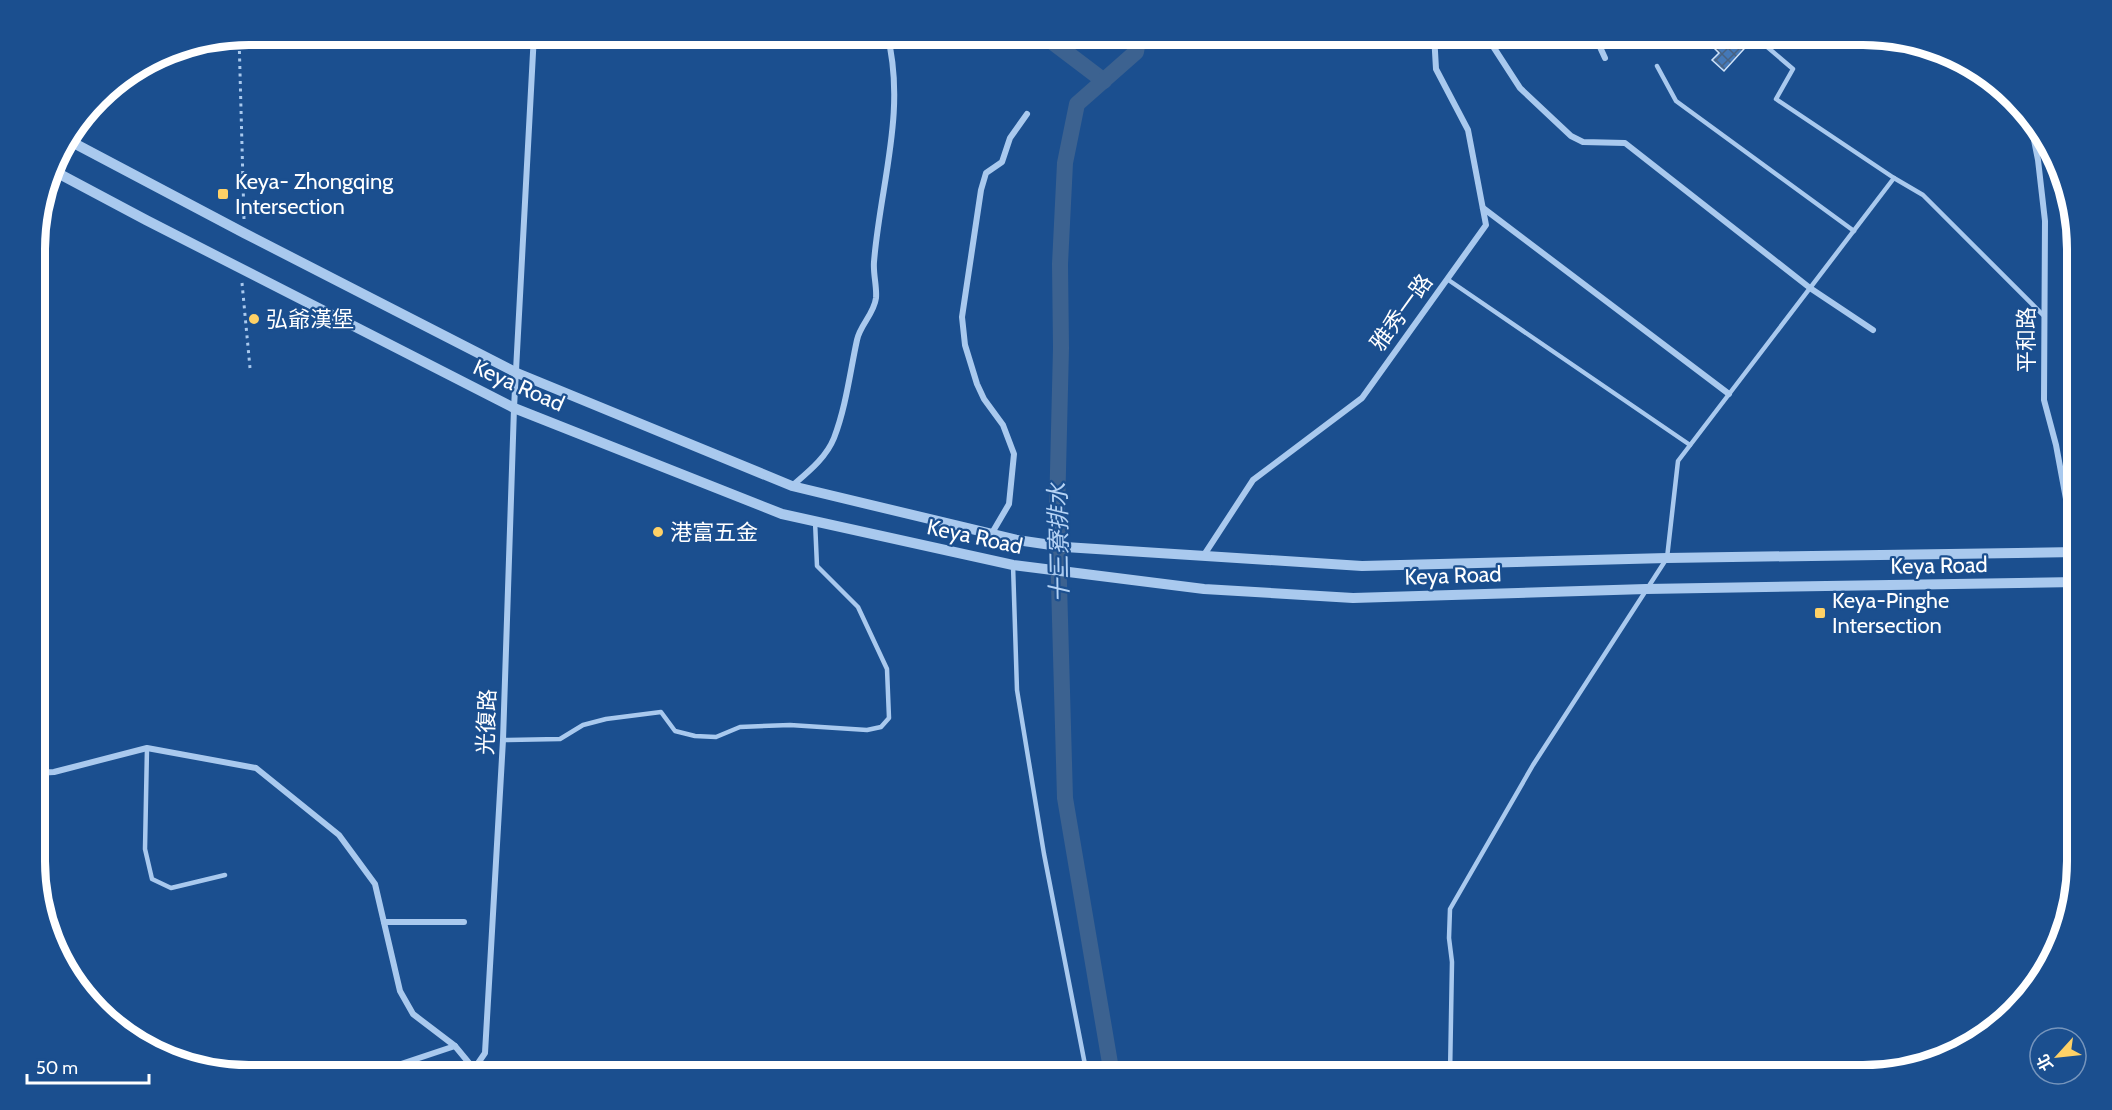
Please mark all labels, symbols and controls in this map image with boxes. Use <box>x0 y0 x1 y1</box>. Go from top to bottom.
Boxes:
place label: Keya- Zhongqing Intersection <box>235 168 394 220</box>
marker: Keya- Zhongqing Intersection <box>216 187 230 201</box>
street label: 雅秀一路 <box>1365 269 1438 356</box>
place label: 弘爺漢堡 <box>266 306 354 333</box>
street label: 平和路 <box>2013 307 2040 373</box>
marker: 弘爺漢堡 <box>247 312 261 326</box>
street label: Keya Road <box>469 353 569 418</box>
water label: 十三寮排水 <box>1043 482 1074 603</box>
street label: Keya Road <box>925 513 1025 560</box>
place label: 港富五金 <box>670 519 758 546</box>
marker: 港富五金 <box>651 525 665 539</box>
street label: Keya Road <box>1890 551 1988 580</box>
street label: Keya Road <box>1404 560 1502 591</box>
place label: Keya-Pinghe Intersection <box>1832 587 1949 639</box>
marker: Keya-Pinghe Intersection <box>1813 606 1827 620</box>
street label: 光復路 <box>472 689 501 755</box>
north arrow <box>2028 1026 2088 1086</box>
scale bar <box>27 1047 148 1085</box>
text: 北 <box>2033 1051 2057 1074</box>
text: 50 m <box>36 1057 78 1079</box>

